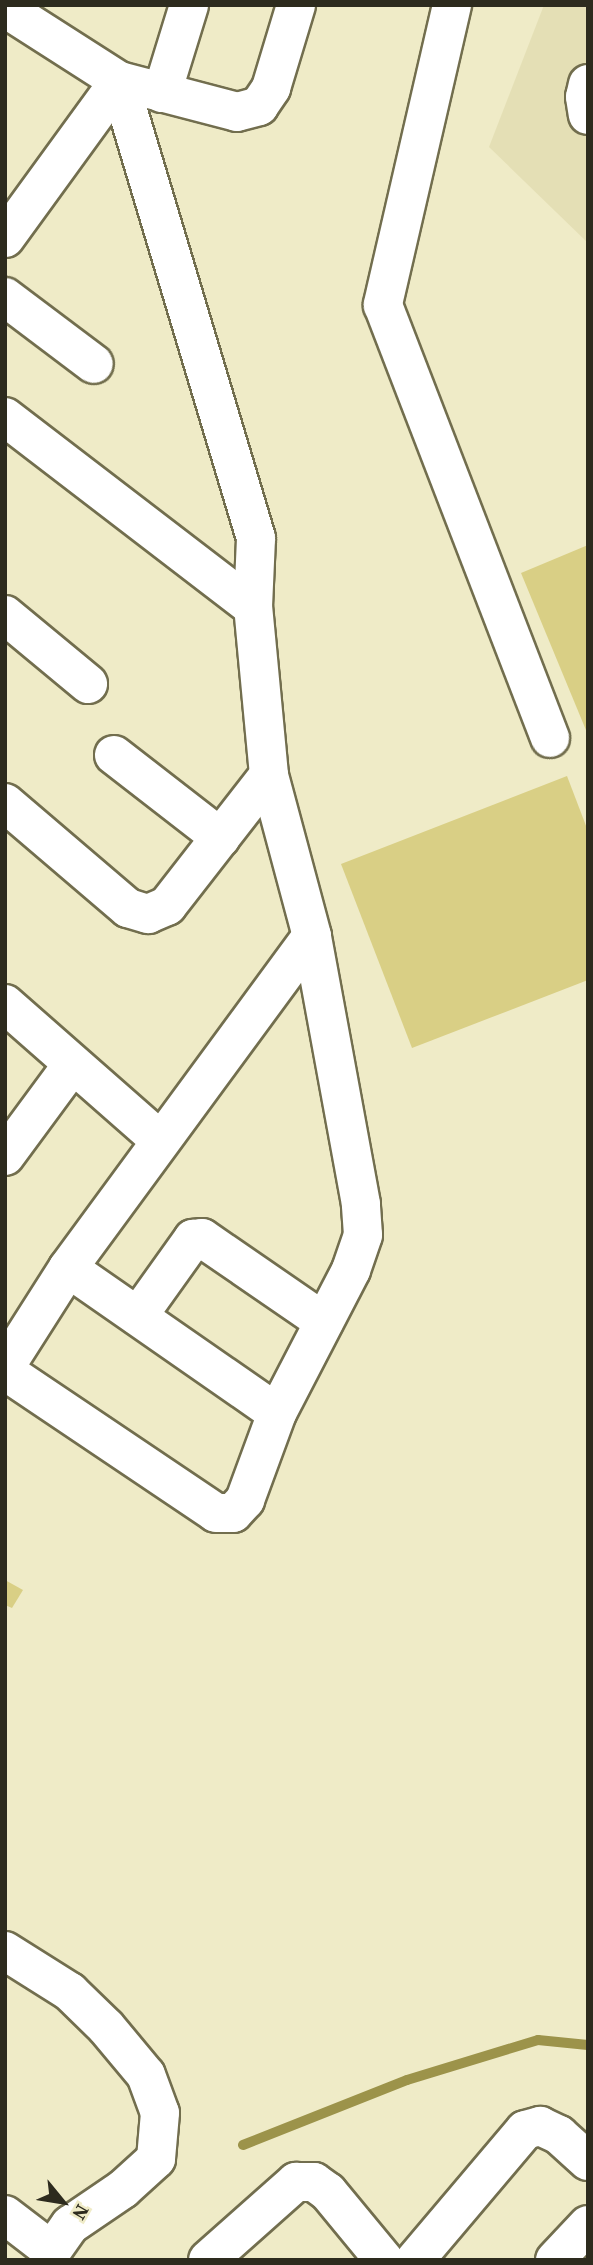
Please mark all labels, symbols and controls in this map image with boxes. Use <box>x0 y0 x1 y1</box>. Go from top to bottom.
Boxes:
north arrow <box>28 2167 98 2237</box>
text: N <box>66 2200 96 2225</box>

